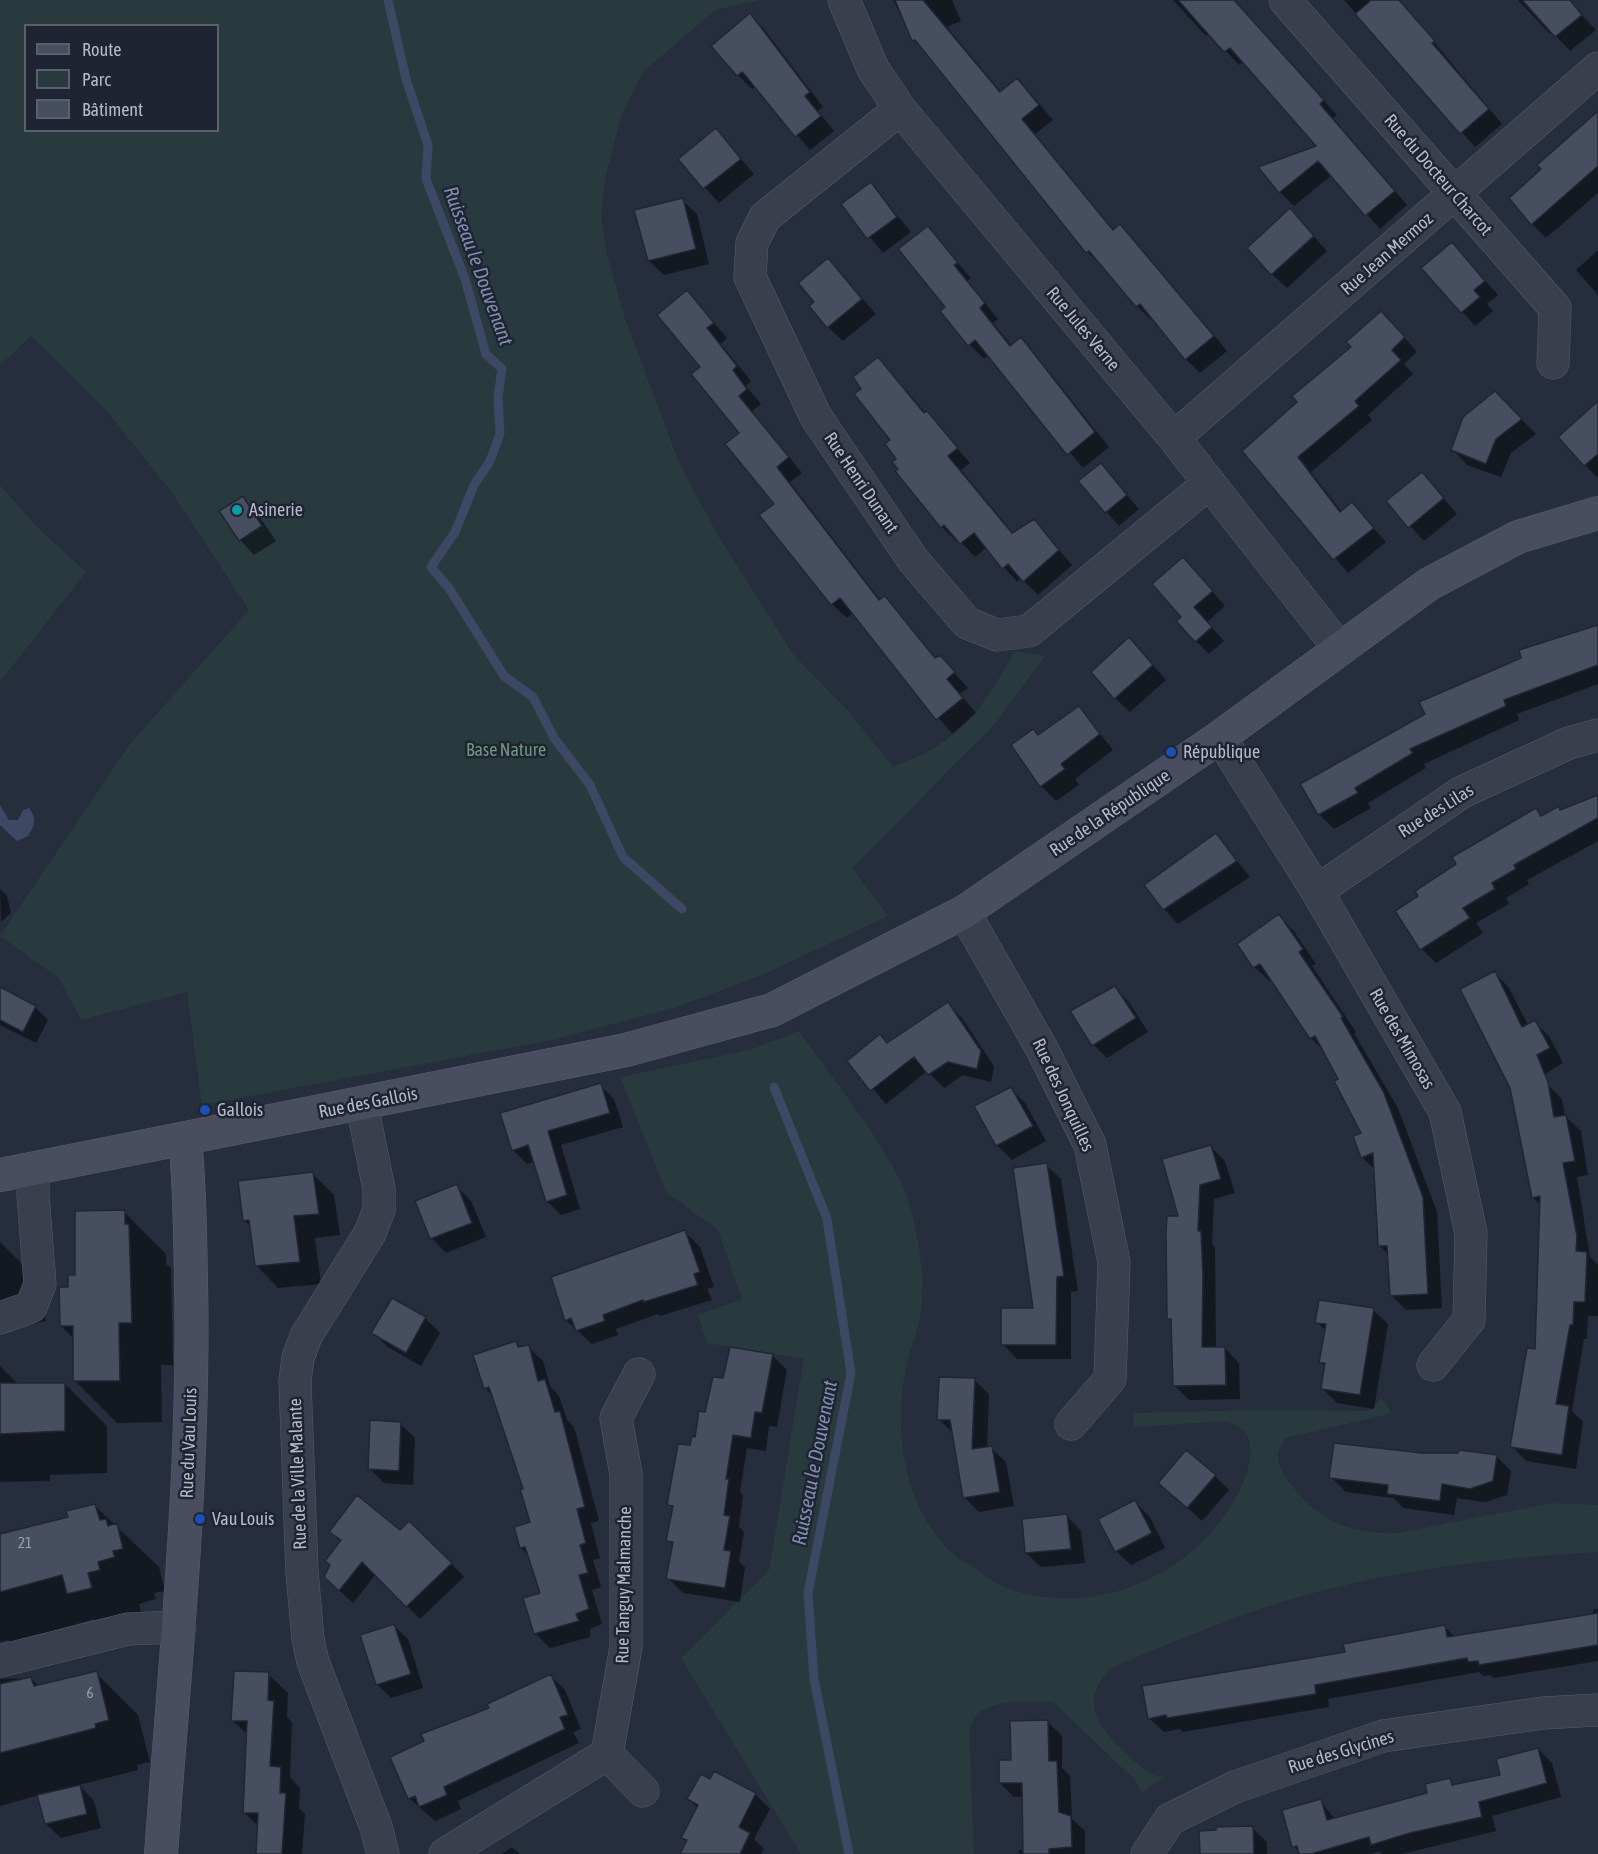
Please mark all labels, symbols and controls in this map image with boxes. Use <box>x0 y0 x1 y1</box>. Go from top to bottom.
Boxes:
legend <box>24 24 219 132</box>
text: Route <box>82 39 121 60</box>
text: Parc <box>82 69 111 90</box>
text: Bâtiment <box>82 99 143 120</box>
street label: Rue du Docteur Charcot <box>1379 110 1497 240</box>
water label: Ruisseau le Douvenant <box>438 183 518 349</box>
street label: Rue Jean Mermoz <box>1336 208 1438 300</box>
street label: Rue Jules Verne <box>1042 283 1124 375</box>
street label: Rue Henri Dunant <box>819 428 903 538</box>
place label: Asinerie <box>249 499 303 521</box>
marker: Asinerie <box>230 503 244 517</box>
park label: Base Nature <box>466 739 546 761</box>
place label: République <box>1183 741 1260 763</box>
marker: République <box>1164 745 1178 759</box>
street label: Rue de la République <box>1046 765 1174 861</box>
street label: Rue des Lilas <box>1394 779 1478 843</box>
street label: Rue des Mimosas <box>1365 985 1439 1093</box>
street label: Rue des Jonquilles <box>1027 1035 1099 1155</box>
street label: Rue des Gallois <box>317 1083 419 1123</box>
place label: Gallois <box>217 1099 263 1121</box>
marker: Gallois <box>198 1103 212 1117</box>
water label: Ruisseau le Douvenant <box>787 1379 843 1547</box>
street label: Rue du Vau Louis <box>176 1387 202 1499</box>
street label: Rue de la Ville Malante <box>285 1398 311 1550</box>
street label: Rue Tanguy Malmanche <box>612 1506 636 1664</box>
place label: Vau Louis <box>212 1508 274 1530</box>
marker: Vau Louis <box>193 1512 207 1526</box>
house number: 21 <box>18 1534 32 1552</box>
house number: 6 <box>86 1684 94 1702</box>
street label: Rue des Glycines <box>1286 1726 1396 1778</box>

